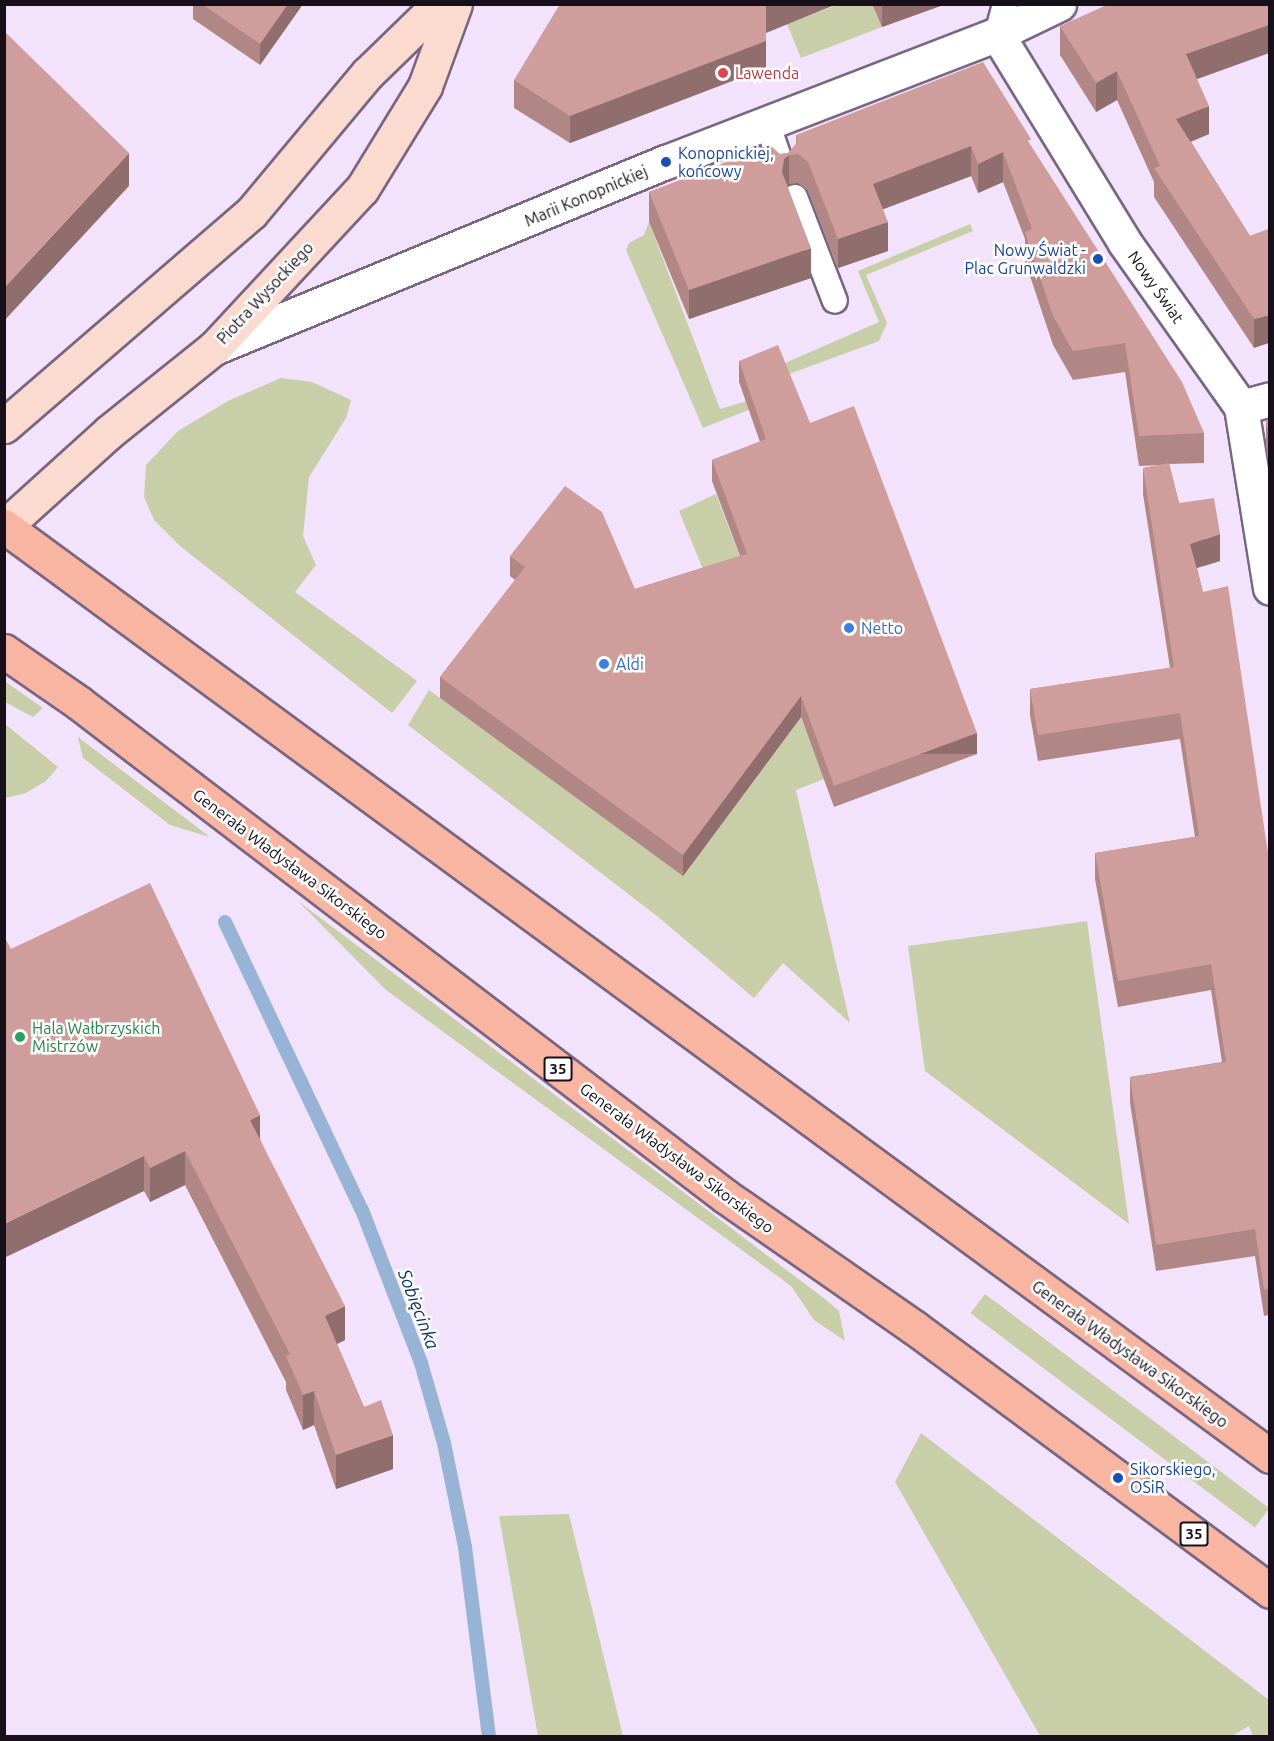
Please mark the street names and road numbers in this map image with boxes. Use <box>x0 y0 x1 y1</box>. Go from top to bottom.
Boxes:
street label: Marii Konopnickiej <box>522 161 650 231</box>
street label: Piotra Wysockiego <box>213 238 317 348</box>
street label: Nowy Świat <box>1124 247 1188 327</box>
street label: Generała Władysława Sikorskiego <box>189 785 391 943</box>
road number: 35 <box>543 1057 573 1081</box>
street label: Generała Władysława Sikorskiego <box>576 1079 778 1237</box>
street label: Generała Władysława Sikorskiego <box>1028 1276 1232 1432</box>
road number: 35 <box>1179 1522 1209 1546</box>

